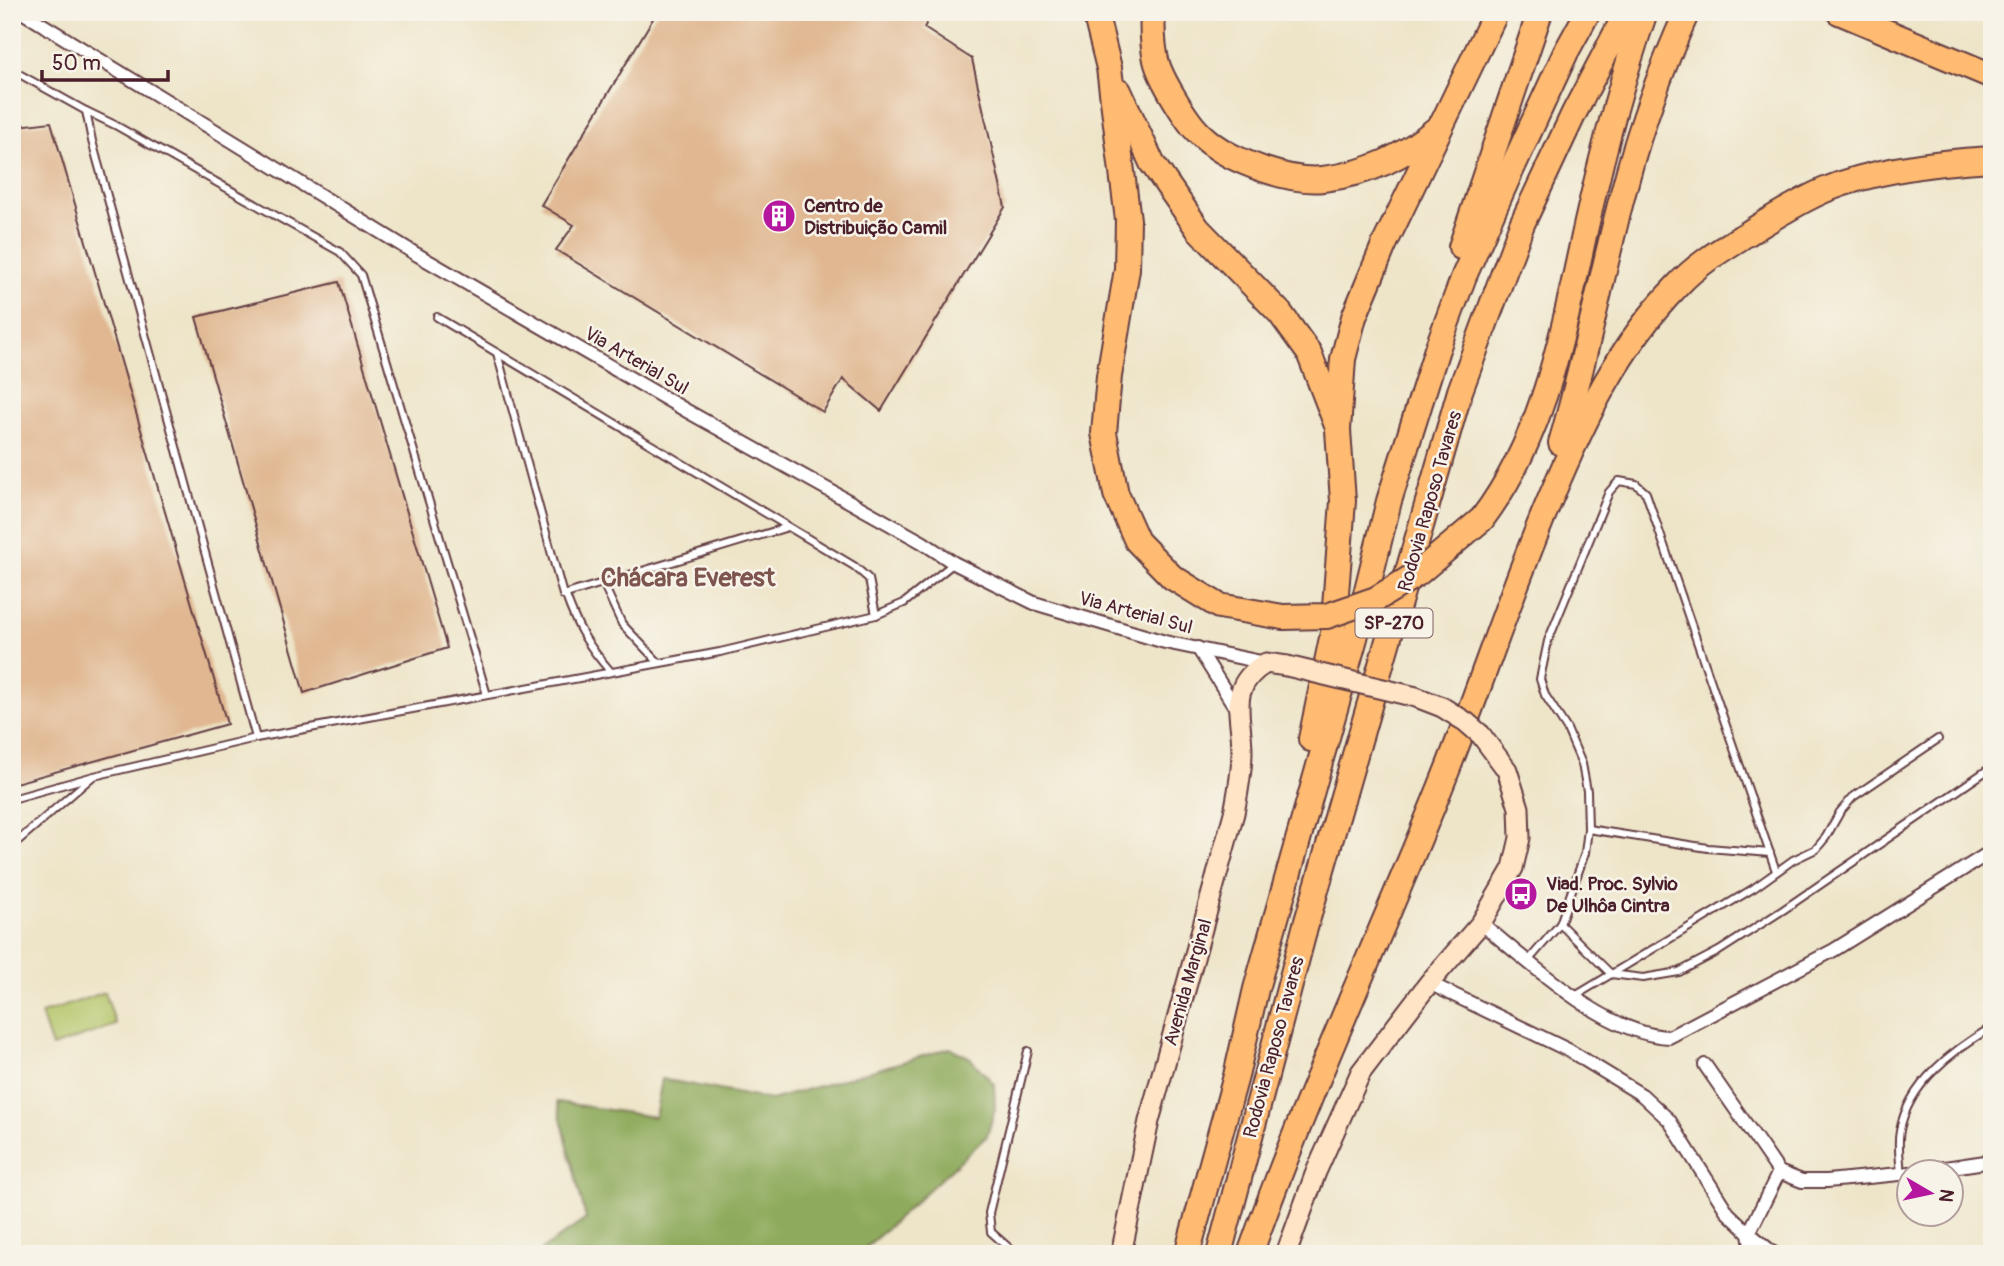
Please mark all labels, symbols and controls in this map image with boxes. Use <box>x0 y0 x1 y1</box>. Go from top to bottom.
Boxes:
scale bar <box>42 38 168 82</box>
text: 50 m <box>52 50 101 77</box>
place label: Centro de Distribuição Camil <box>804 194 947 240</box>
building icon: Centro de Distribuição Camil <box>760 197 798 235</box>
street label: Via Arterial Sul <box>580 321 693 400</box>
street label: Rodovia Raposo Tavares <box>1393 408 1467 594</box>
district label: Chácara Everest <box>601 562 776 594</box>
street label: Via Arterial Sul <box>1076 586 1195 640</box>
road number: SP-270 <box>1356 608 1432 638</box>
place label: Viad. Proc. Sylvio De Ulhôa Cintra <box>1546 872 1678 918</box>
bus stop icon: Viad. Proc. Sylvio De Ulhôa Cintra <box>1502 875 1540 913</box>
street label: Avenida Marginal <box>1158 916 1218 1049</box>
street label: Rodovia Raposo Tavares <box>1238 953 1310 1141</box>
north arrow <box>1896 1158 1966 1228</box>
text: N <box>1933 1187 1959 1204</box>

